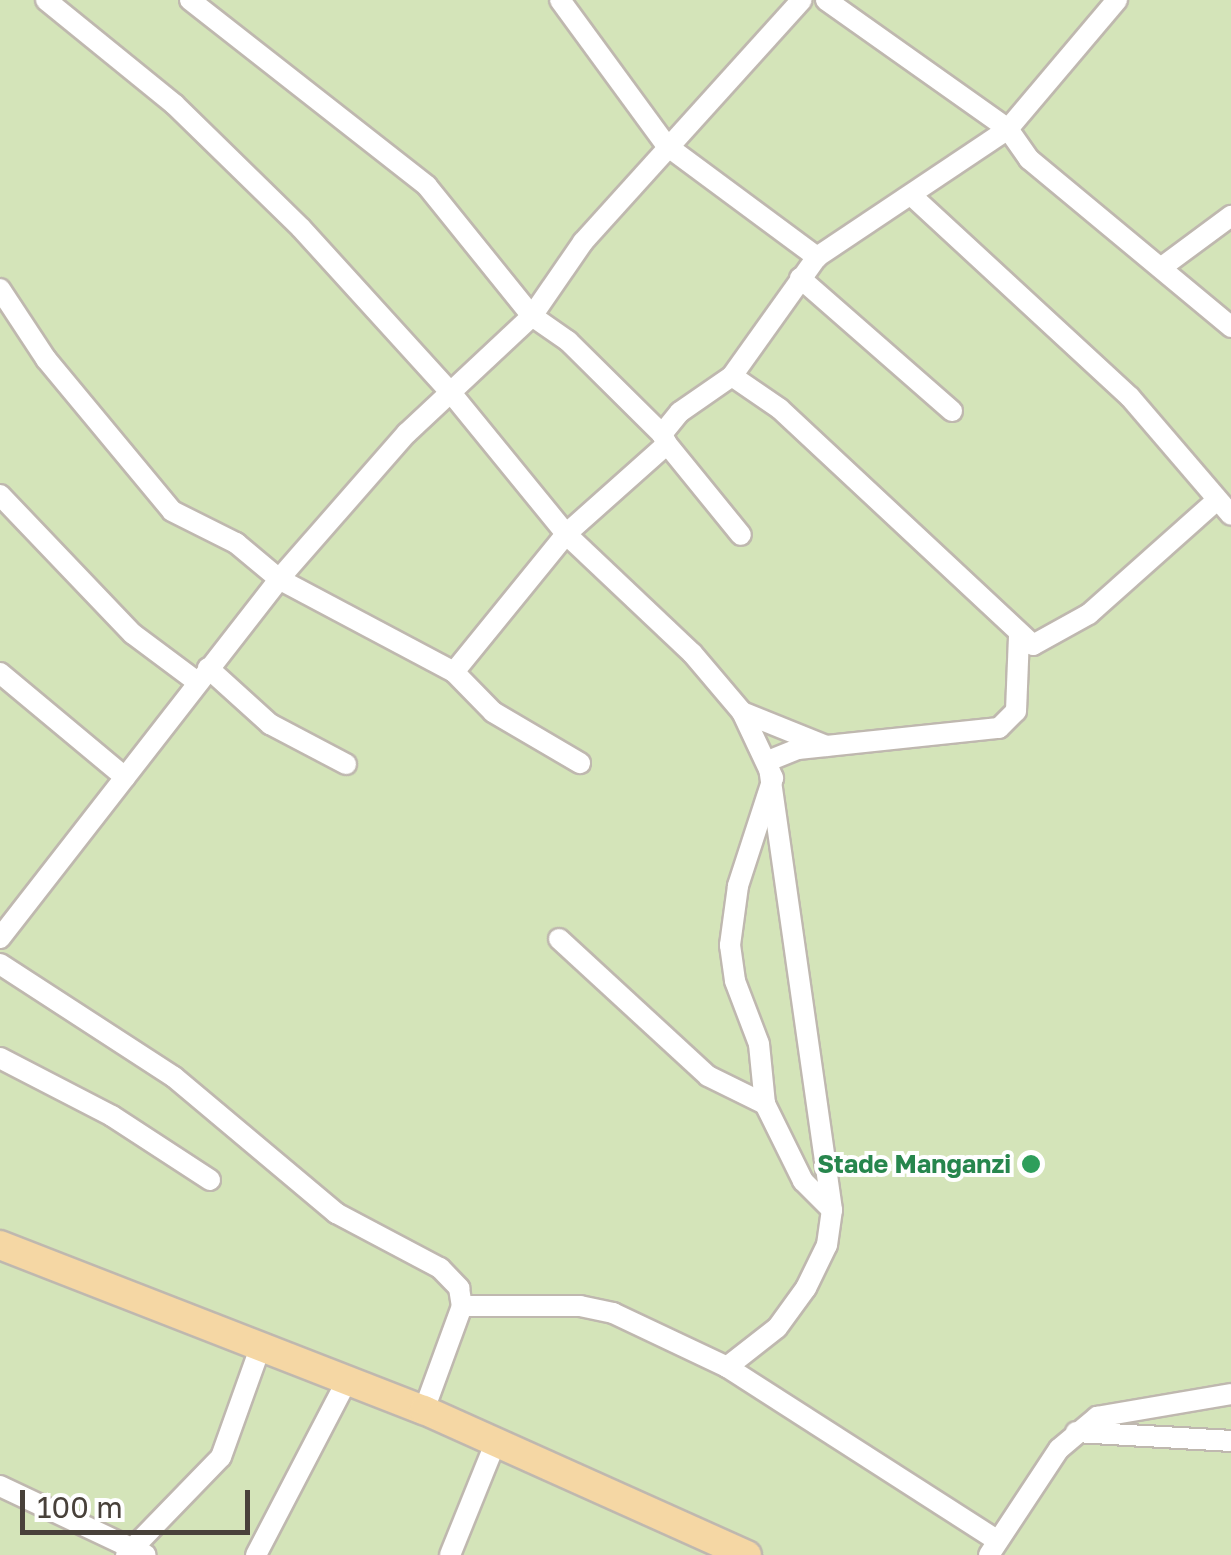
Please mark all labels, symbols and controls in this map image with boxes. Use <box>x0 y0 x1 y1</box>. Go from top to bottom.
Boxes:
place label: Stade Manganzi <box>817 1149 1011 1179</box>
marker: Stade Manganzi <box>1020 1153 1042 1175</box>
scale bar <box>25 1470 255 1532</box>
text: 100 m <box>37 1489 123 1525</box>

